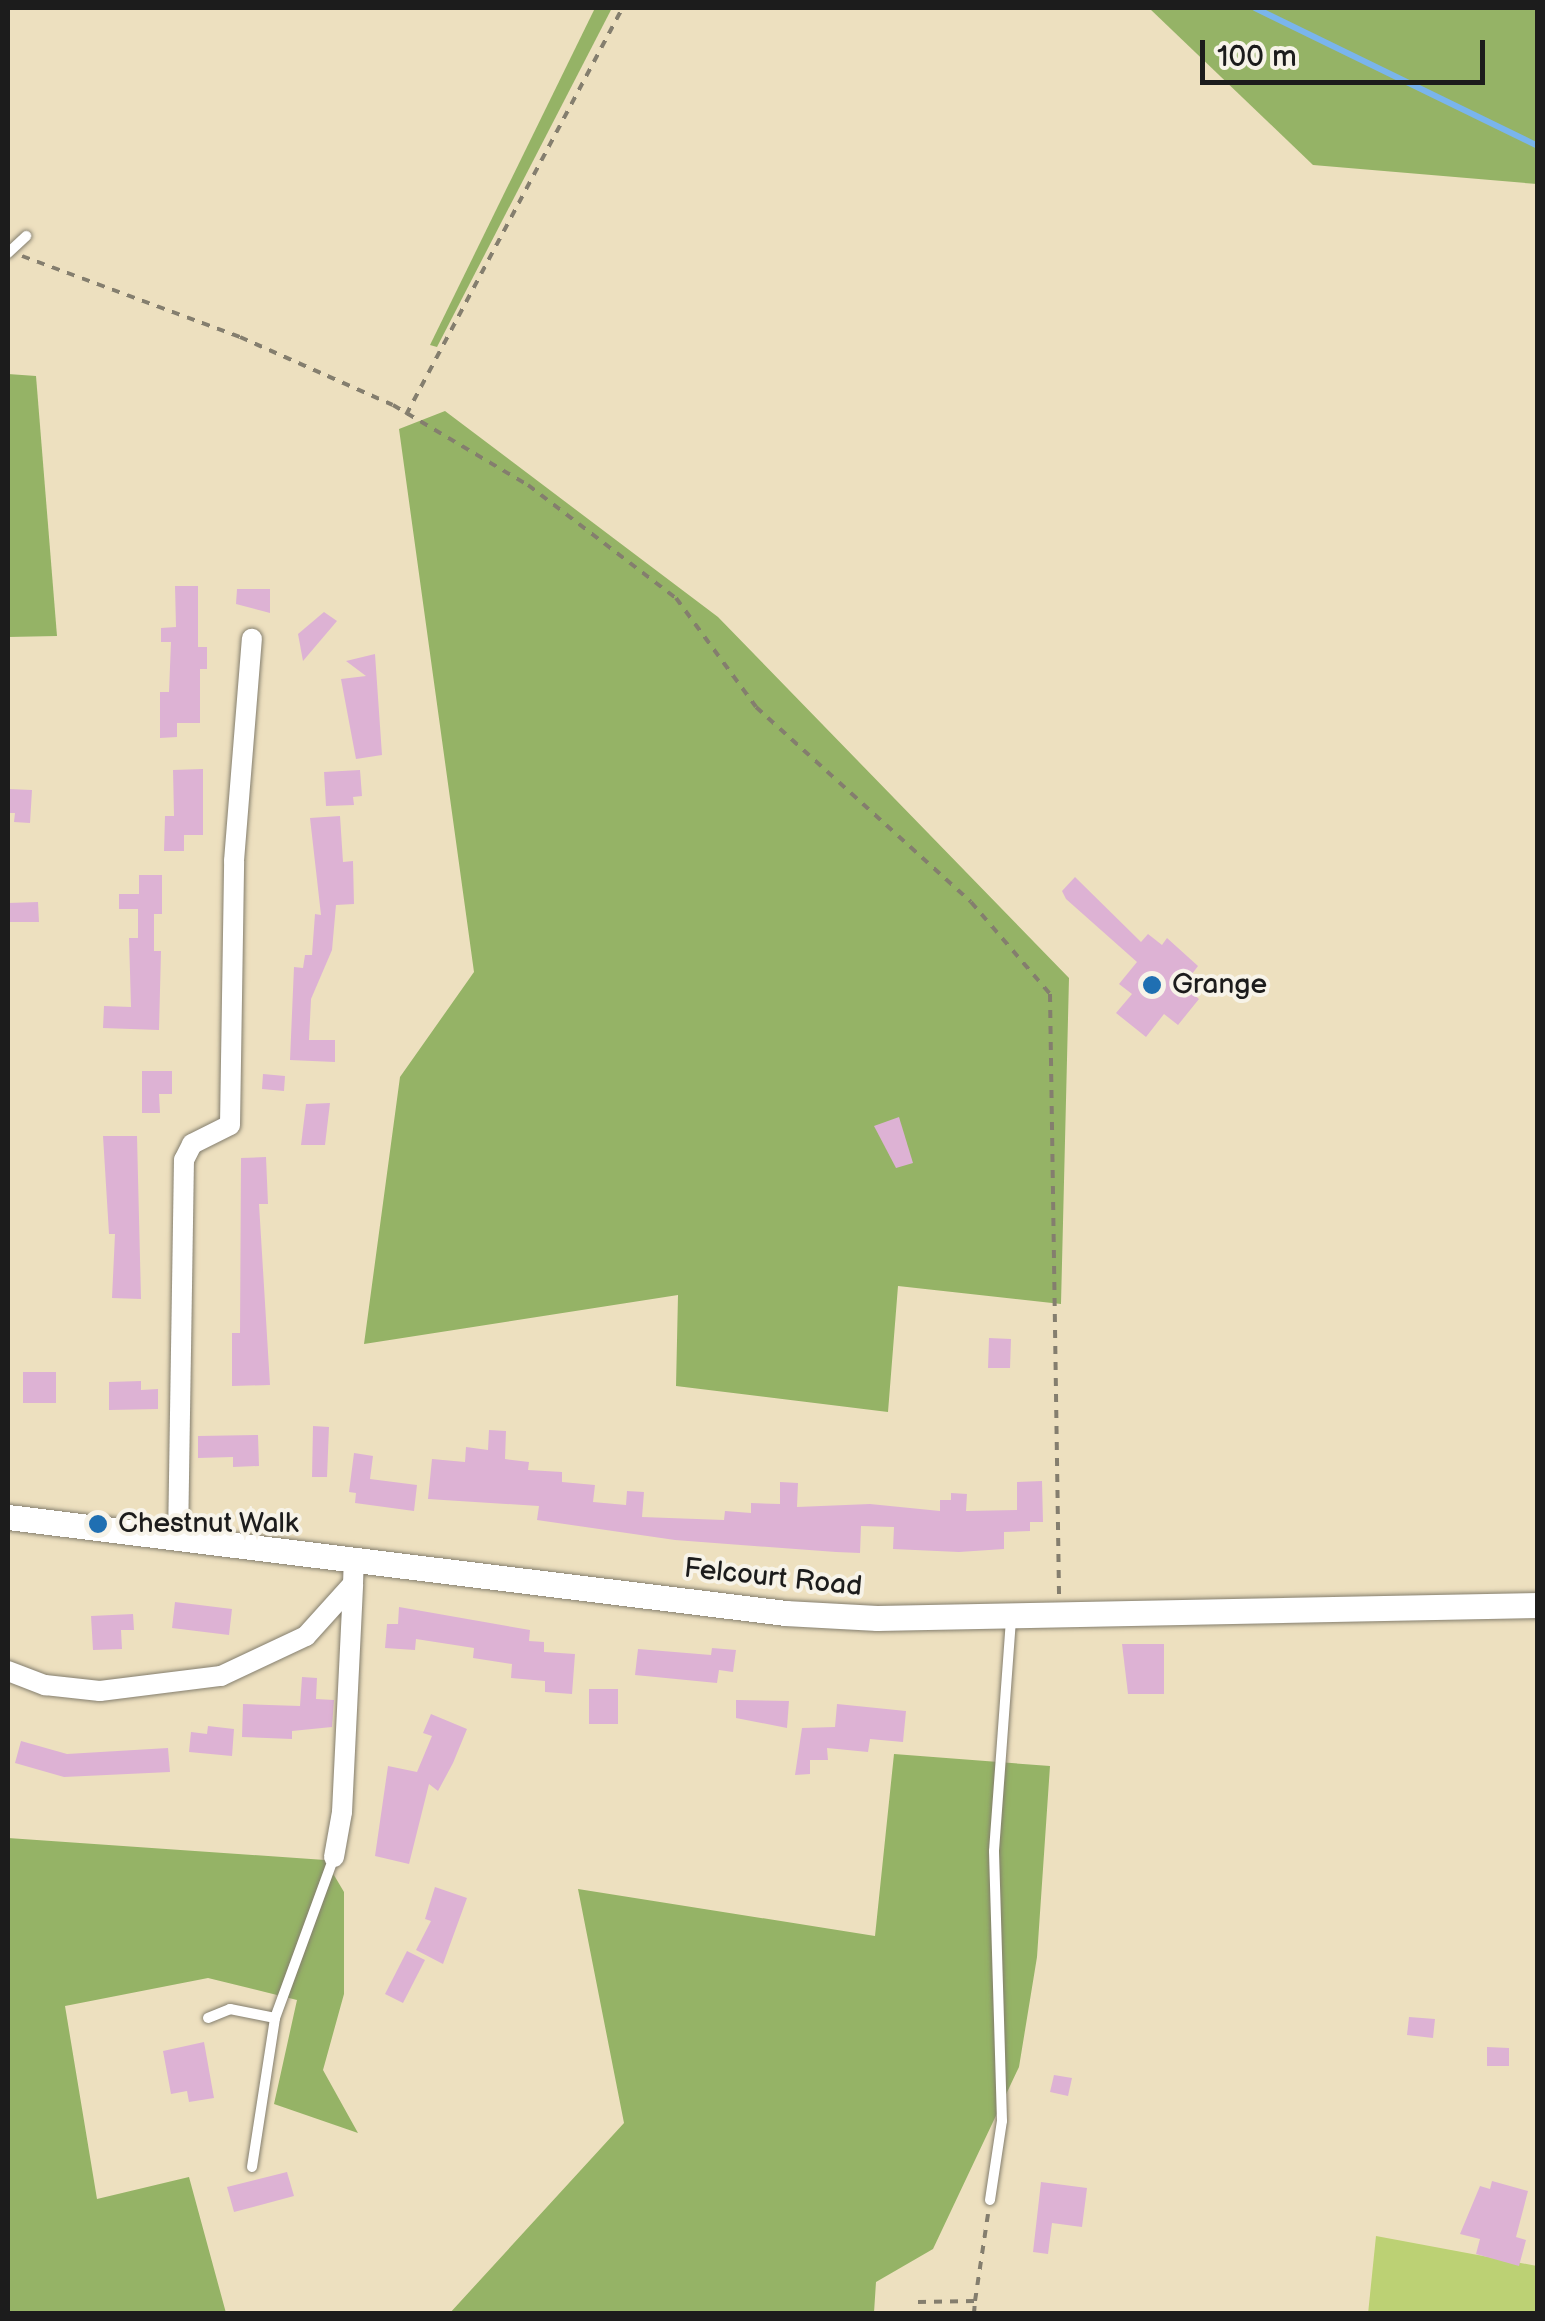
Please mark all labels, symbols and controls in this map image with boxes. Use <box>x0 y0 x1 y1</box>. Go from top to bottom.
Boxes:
scale bar <box>1205 20 1490 82</box>
text: 100 m <box>1217 39 1297 75</box>
place label: Grange <box>1172 968 1267 1002</box>
marker: Grange <box>1141 974 1163 996</box>
place label: Chestnut Walk <box>118 1507 300 1541</box>
marker: Chestnut Walk <box>87 1513 109 1535</box>
street label: Felcourt Road <box>682 1552 864 1604</box>

